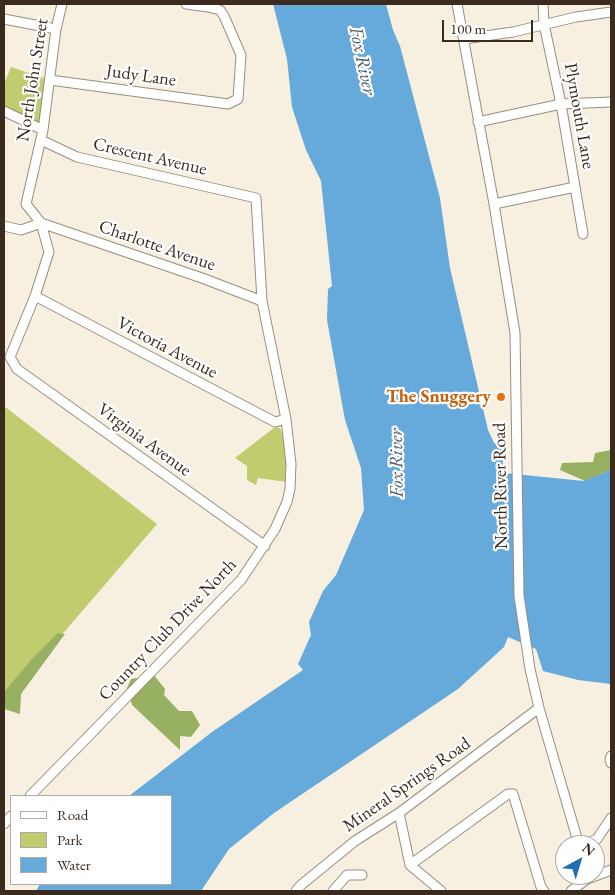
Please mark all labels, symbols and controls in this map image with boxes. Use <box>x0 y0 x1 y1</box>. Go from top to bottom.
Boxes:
scale bar <box>445 10 536 42</box>
street label: North John Street <box>13 17 53 143</box>
text: 100 m <box>450 19 486 38</box>
water label: Fox River <box>344 25 380 97</box>
street label: Judy Lane <box>105 60 177 92</box>
street label: Plymouth Lane <box>559 61 599 171</box>
street label: Crescent Avenue <box>91 133 209 181</box>
street label: Charlotte Avenue <box>96 216 218 276</box>
street label: Victoria Avenue <box>113 312 221 384</box>
place label: The Snuggery <box>386 386 491 408</box>
marker: The Snuggery <box>495 391 507 403</box>
street label: Virginia Avenue <box>93 399 195 481</box>
street label: North River Road <box>489 422 513 550</box>
water label: Fox River <box>385 428 409 498</box>
street label: Country Club Drive North <box>94 554 242 706</box>
street label: Mineral Springs Road <box>339 733 475 837</box>
legend <box>10 795 172 885</box>
text: Road <box>57 805 88 824</box>
text: Park <box>57 830 83 849</box>
north arrow <box>555 835 605 885</box>
text: N <box>579 839 599 860</box>
text: Water <box>57 855 91 874</box>

